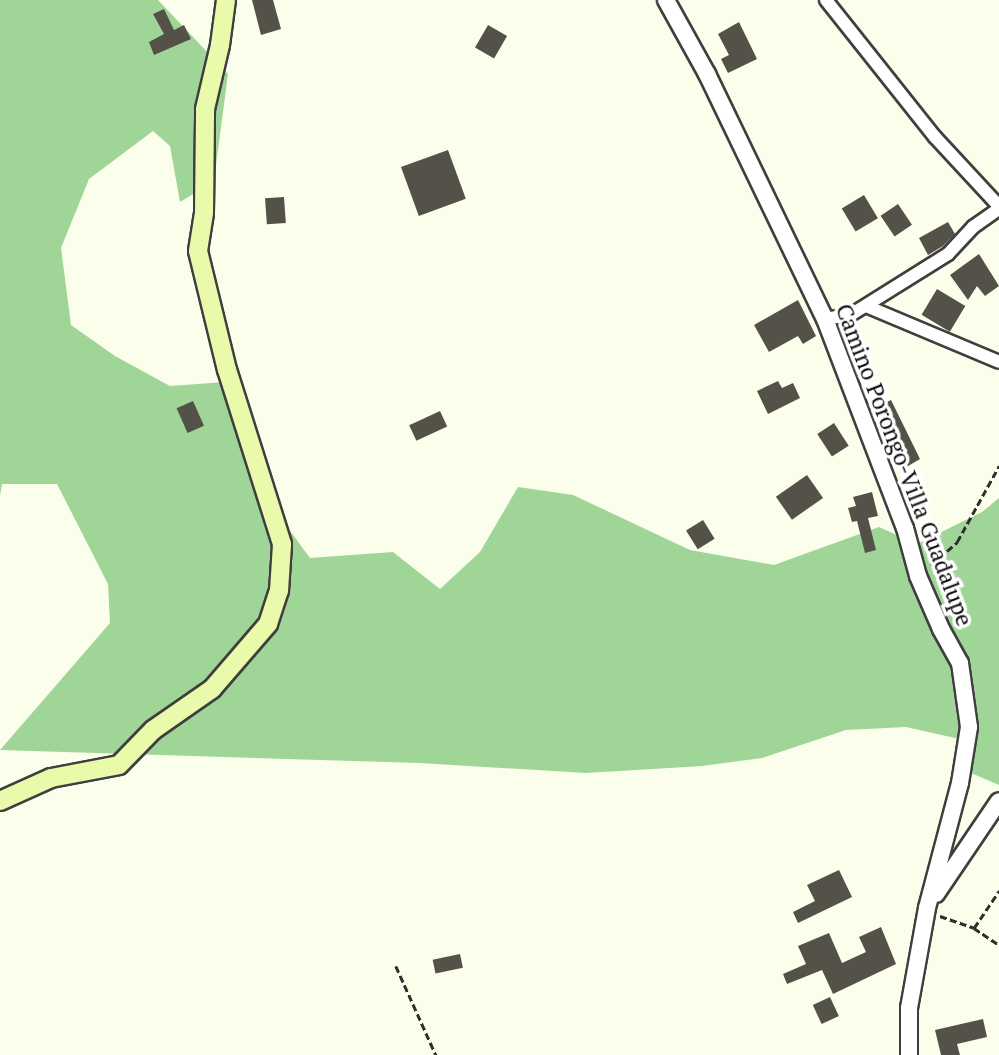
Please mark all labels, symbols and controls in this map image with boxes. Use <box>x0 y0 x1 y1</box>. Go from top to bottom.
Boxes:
street label: Camino Porongo-Villa Guadalupe <box>830 300 978 630</box>

